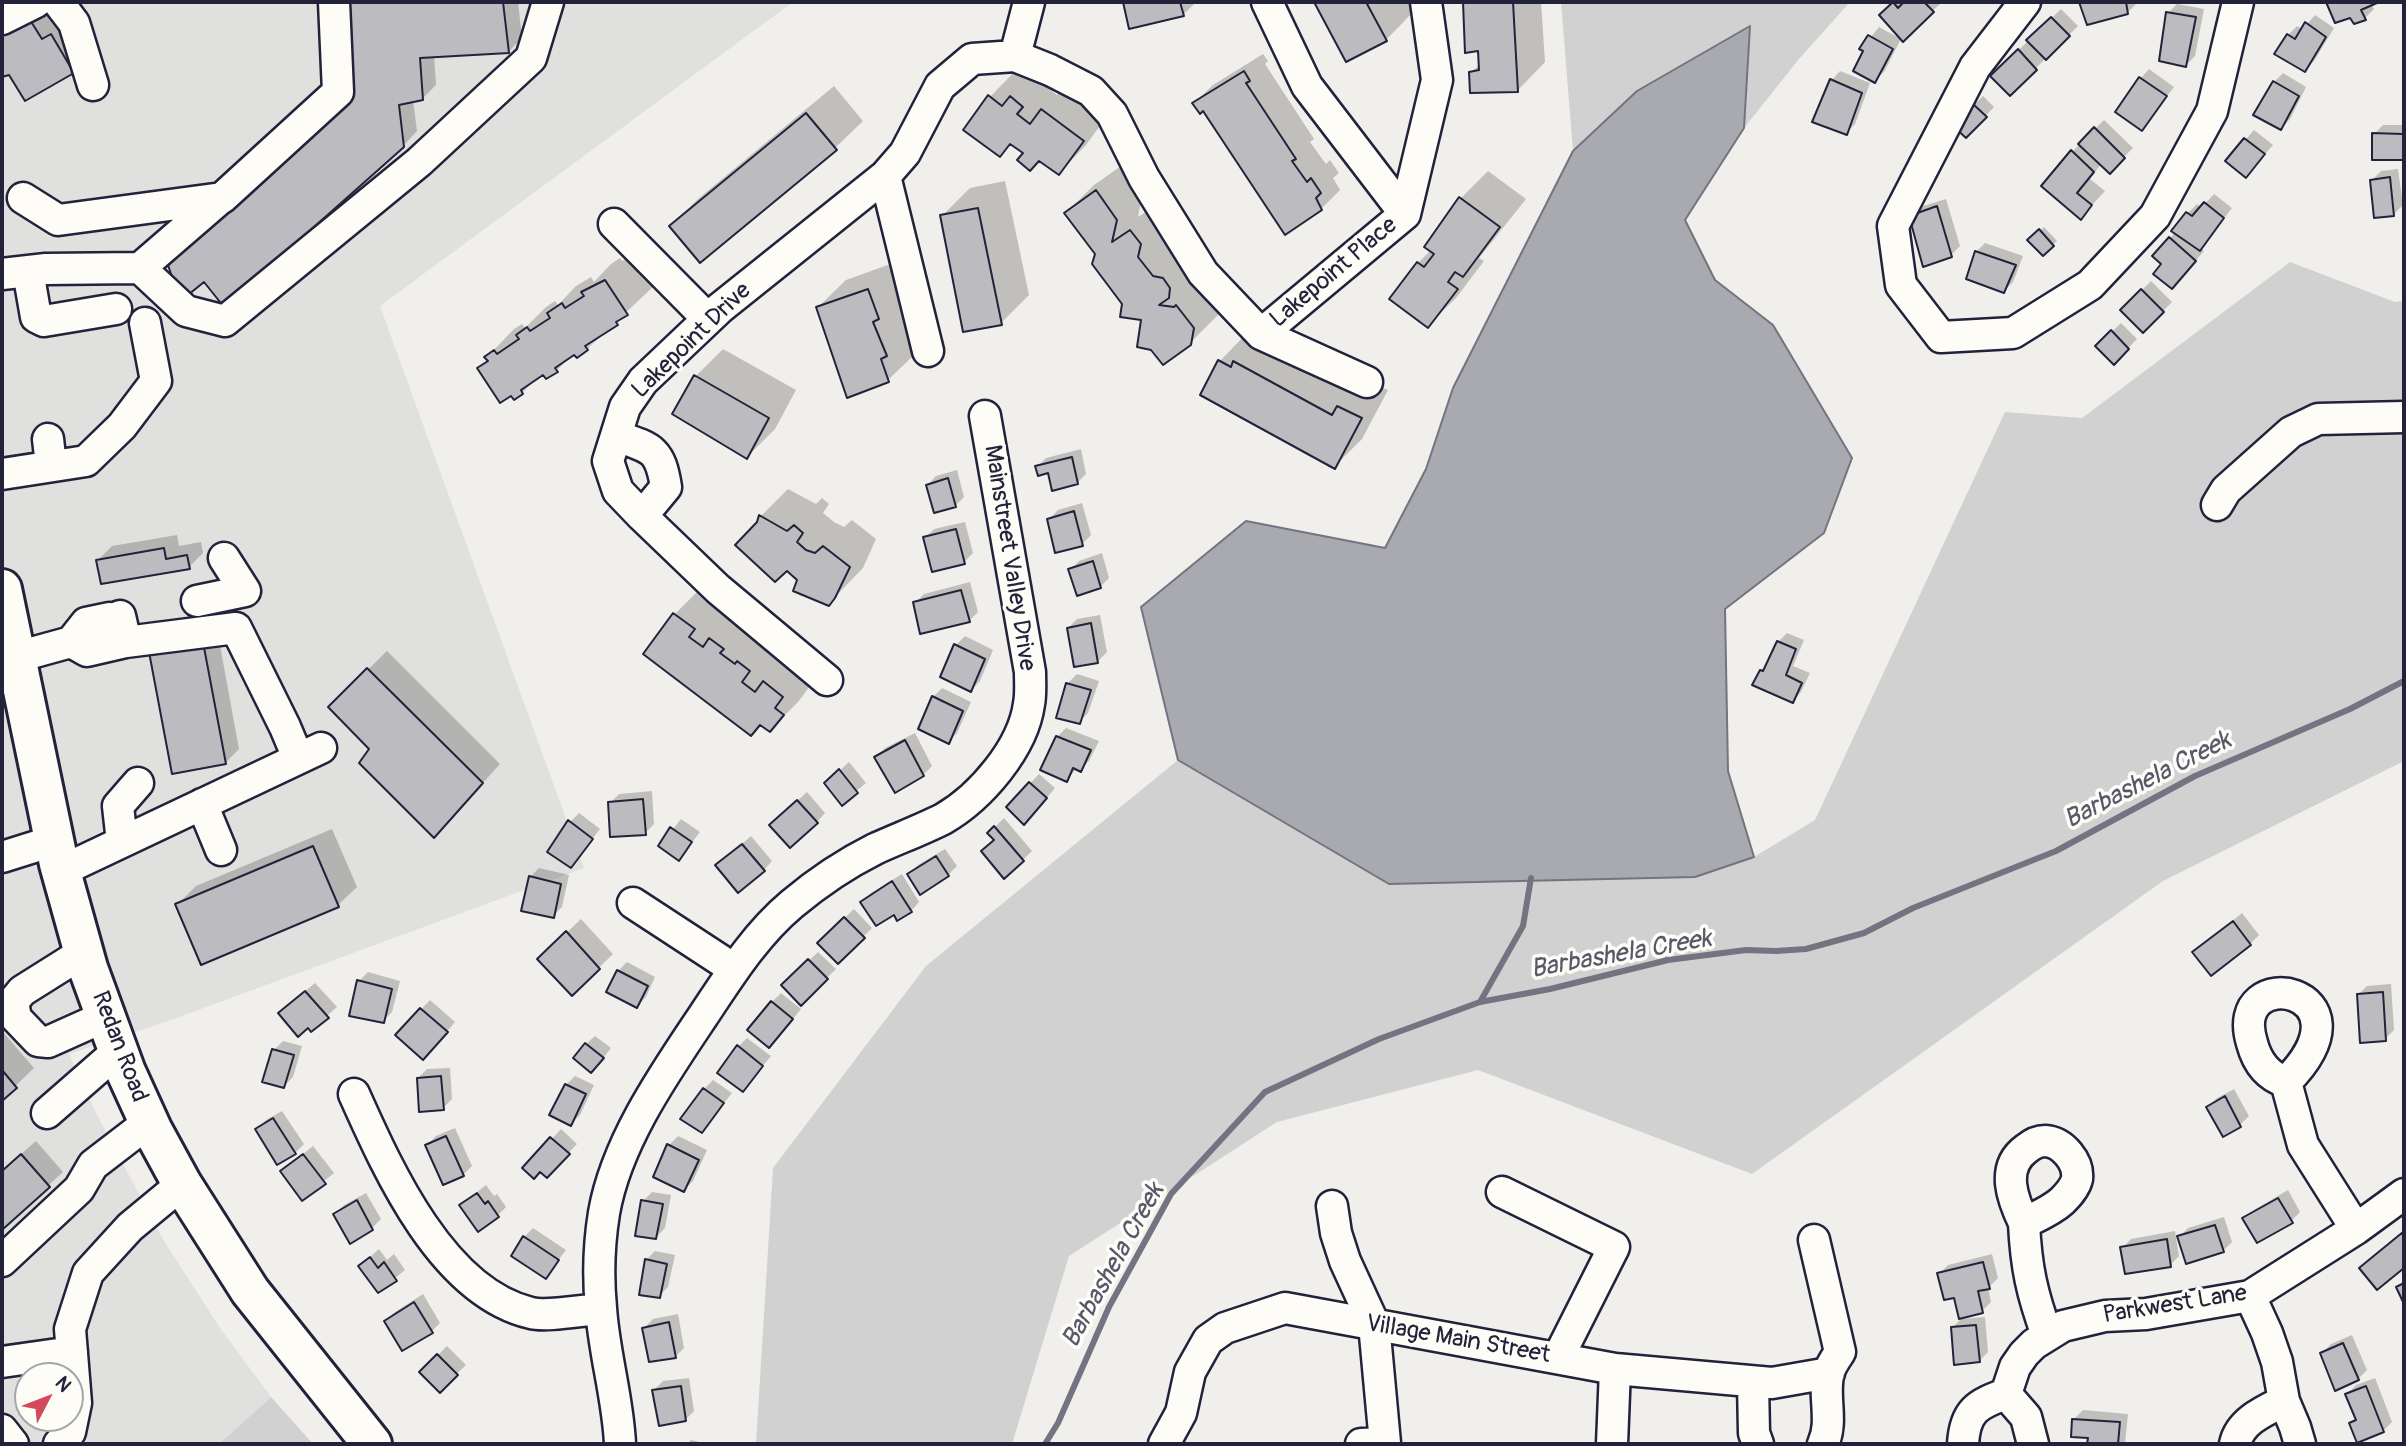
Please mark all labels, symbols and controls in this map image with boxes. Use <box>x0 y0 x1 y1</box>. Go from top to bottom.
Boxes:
street label: Lakepoint Place <box>1265 211 1403 335</box>
street label: Lakepoint Drive <box>627 277 757 405</box>
street label: Mainstreet Valley Drive <box>977 443 1041 673</box>
water label: Barbashela Creek <box>2059 726 2237 836</box>
water label: Barbashela Creek <box>1528 924 1714 986</box>
street label: Redan Road <box>85 987 153 1107</box>
water label: Barbashela Creek <box>1056 1179 1172 1353</box>
street label: Parkwest Lane <box>2101 1279 2249 1331</box>
street label: Village Main Street <box>1364 1310 1552 1370</box>
north arrow <box>14 1362 84 1432</box>
text: N <box>50 1371 76 1397</box>

